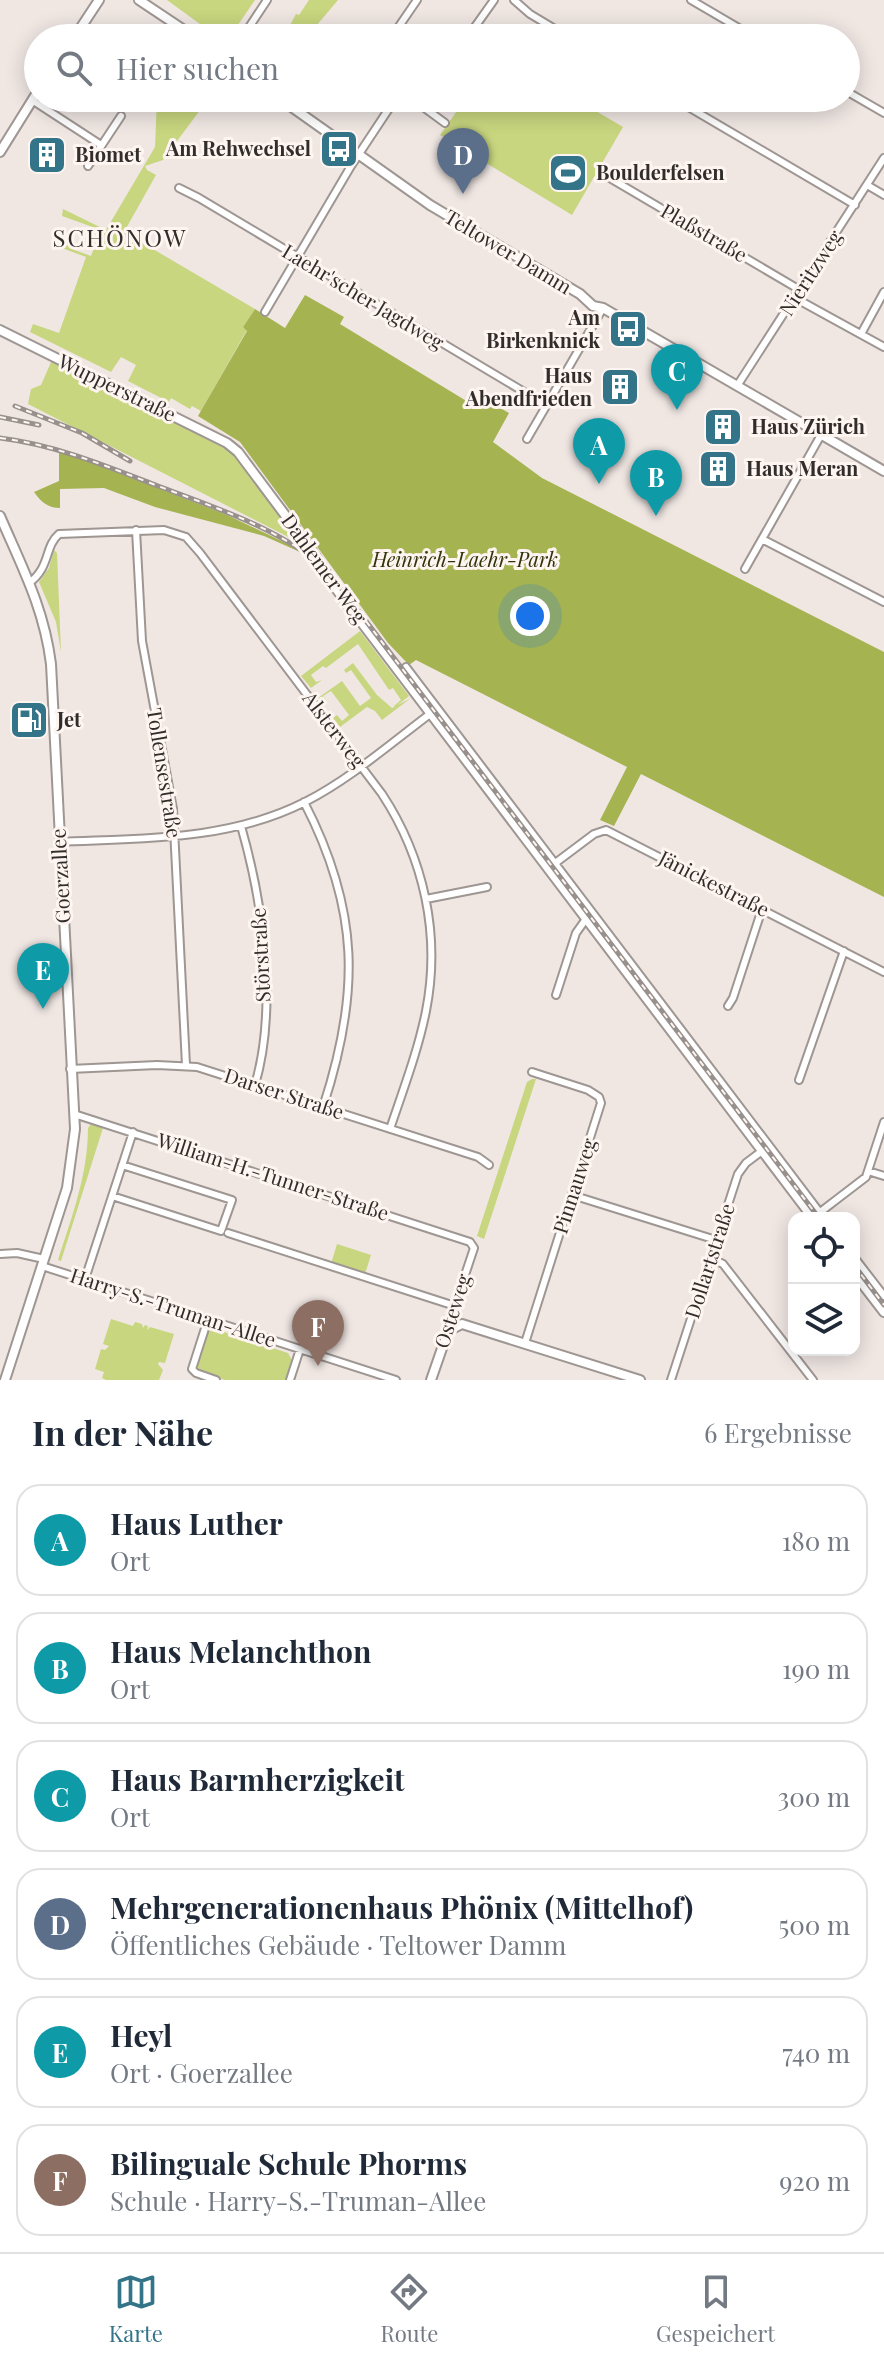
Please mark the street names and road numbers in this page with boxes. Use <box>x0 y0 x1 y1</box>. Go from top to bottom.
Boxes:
street label: Plaßstraße <box>657 196 753 267</box>
street label: Teltower Damm <box>440 202 578 299</box>
street label: Nieritzweg <box>772 224 848 320</box>
street label: Laehr'scher Jagdweg <box>278 237 450 355</box>
street label: Wupperstraße <box>53 346 181 427</box>
street label: Dahlemer Weg <box>276 508 375 629</box>
street label: Alsterweg <box>297 685 373 773</box>
street label: Tollensestraße <box>142 706 189 840</box>
street label: Goerzallee <box>44 828 75 924</box>
street label: Jänickestraße <box>654 843 775 922</box>
street label: Störstraße <box>244 907 275 1003</box>
street label: Darser Straße <box>221 1061 348 1125</box>
street label: William-H.-Tunner-Straße <box>153 1125 393 1226</box>
street label: Pinnauweg <box>545 1134 602 1237</box>
street label: Dollartstraße <box>677 1200 740 1321</box>
street label: Harry-S.-Truman-Allee <box>67 1261 280 1353</box>
street label: Osteweg <box>427 1269 476 1351</box>

